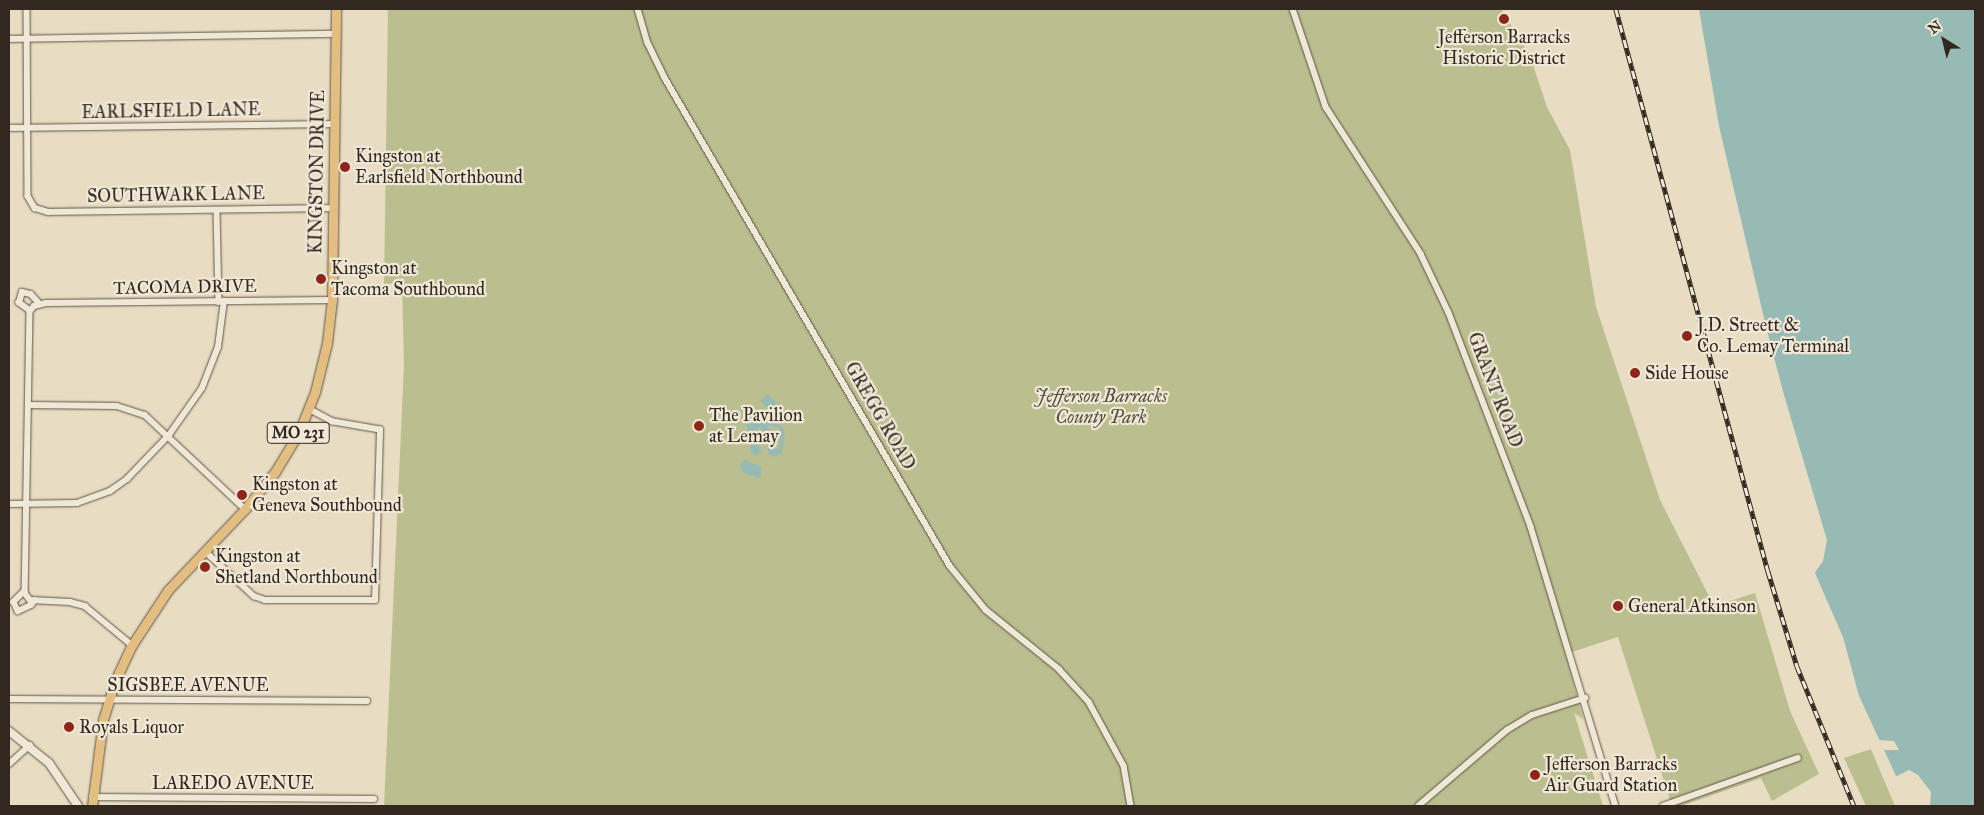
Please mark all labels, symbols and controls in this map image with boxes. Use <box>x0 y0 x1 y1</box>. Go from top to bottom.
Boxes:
marker: Jefferson Barracks Historic District <box>1498 13 1510 25</box>
north arrow <box>1919 15 1969 65</box>
text: N <box>1925 17 1945 38</box>
place label: Jefferson Barracks Historic District <box>1438 27 1570 70</box>
street label: KINGSTON DRIVE <box>305 90 329 254</box>
street label: EARLSFIELD LANE <box>81 99 261 123</box>
place label: Kingston at Earlsfield Northbound <box>355 146 523 188</box>
marker: Kingston at Earlsfield Northbound <box>339 161 351 173</box>
street label: SOUTHWARK LANE <box>87 183 265 207</box>
place label: Kingston at Tacoma Southbound <box>331 258 485 300</box>
marker: Kingston at Tacoma Southbound <box>315 273 327 285</box>
street label: TACOMA DRIVE <box>113 275 257 299</box>
place label: J.D. Streett & Co. Lemay Terminal <box>1697 315 1849 358</box>
street label: GRANT ROAD <box>1463 329 1527 451</box>
marker: J.D. Streett & Co. Lemay Terminal <box>1681 330 1693 342</box>
street label: GREGG ROAD <box>840 358 920 474</box>
place label: Side House <box>1645 362 1729 384</box>
marker: Side House <box>1629 367 1641 379</box>
park label: Jefferson Barracks County Park <box>1035 386 1167 428</box>
place label: The Pavilion at Lemay <box>709 405 802 448</box>
road number: MO 231 <box>266 419 330 446</box>
marker: The Pavilion at Lemay <box>693 420 705 432</box>
place label: Kingston at Geneva Southbound <box>252 474 402 516</box>
marker: Kingston at Geneva Southbound <box>236 489 248 501</box>
place label: Kingston at Shetland Northbound <box>215 546 378 588</box>
marker: Kingston at Shetland Northbound <box>199 561 211 573</box>
place label: General Atkinson <box>1628 595 1756 617</box>
marker: General Atkinson <box>1612 600 1624 612</box>
street label: SIGSBEE AVENUE <box>107 674 269 696</box>
place label: Royals Liquor <box>79 716 184 738</box>
marker: Royals Liquor <box>63 721 75 733</box>
place label: Jefferson Barracks Air Guard Station <box>1545 754 1677 796</box>
marker: Jefferson Barracks Air Guard Station <box>1529 769 1541 781</box>
street label: LAREDO AVENUE <box>152 772 314 794</box>

